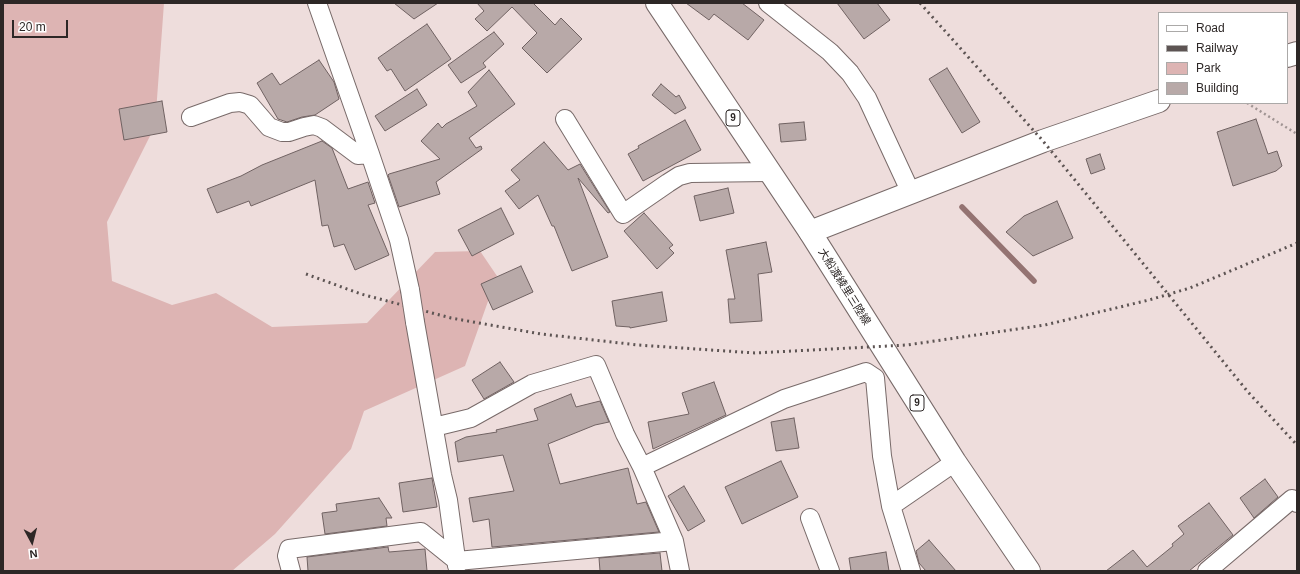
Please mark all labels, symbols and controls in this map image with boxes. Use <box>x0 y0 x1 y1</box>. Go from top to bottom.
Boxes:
scale bar <box>14 12 70 38</box>
legend <box>1158 12 1288 104</box>
text: 20 m <box>19 20 46 34</box>
text: Road <box>1196 21 1225 35</box>
text: Railway <box>1196 41 1238 55</box>
text: Park <box>1196 61 1221 75</box>
text: Building <box>1196 81 1239 95</box>
road number: 9 <box>726 110 740 126</box>
street label: 大船渡綾里三陸線 <box>815 246 873 328</box>
road number: 9 <box>910 395 924 411</box>
north arrow <box>12 522 52 562</box>
text: N <box>29 547 38 560</box>

